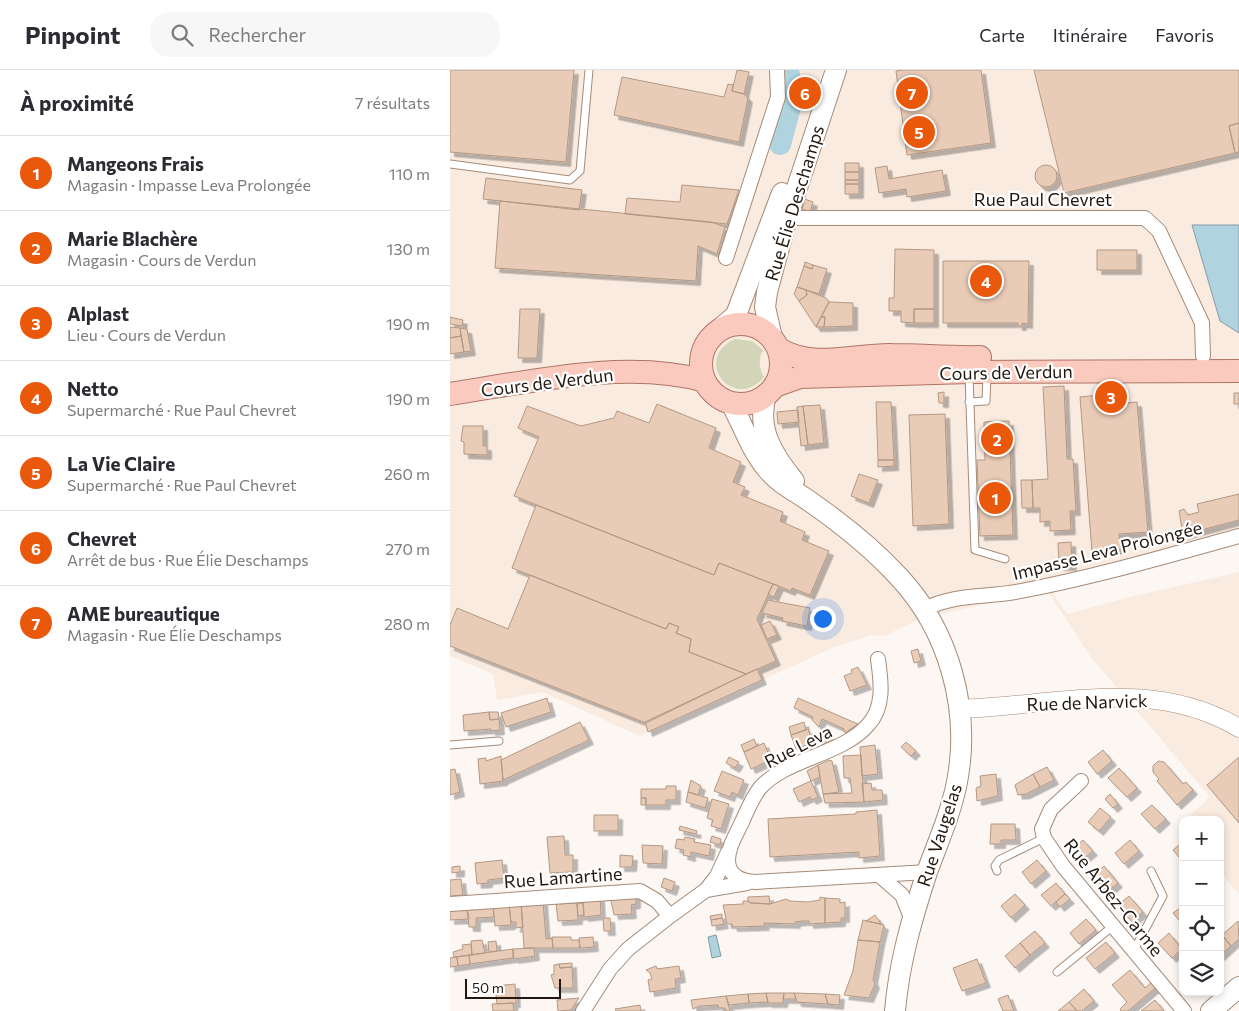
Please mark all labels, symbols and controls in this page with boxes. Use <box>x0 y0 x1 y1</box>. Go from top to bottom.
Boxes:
search box <box>150 12 500 57</box>
text: Pinpoint <box>25 20 120 49</box>
icon: search <box>168 21 196 49</box>
text: Rechercher <box>208 23 306 46</box>
text: Carte <box>979 24 1025 46</box>
text: Itinéraire <box>1053 24 1127 46</box>
text: Favoris <box>1155 24 1214 46</box>
pin: 6 <box>789 74 821 112</box>
pin: 7 <box>896 74 928 112</box>
text: À proximité <box>20 90 134 115</box>
text: 7 résultats <box>355 93 430 112</box>
pin: 5 <box>903 113 935 151</box>
street label: Rue Élie Deschamps <box>760 122 828 284</box>
text: Mangeons Frais <box>67 152 204 175</box>
text: 1 <box>32 164 40 183</box>
text: 110 m <box>389 164 430 183</box>
text: Magasin · Impasse Leva Prolongée <box>67 175 311 194</box>
street label: Rue Paul Chevret <box>974 188 1112 210</box>
text: Marie Blachère <box>67 227 197 250</box>
text: 2 <box>31 239 41 258</box>
text: 130 m <box>387 239 430 258</box>
text: Magasin · Cours de Verdun <box>67 250 256 269</box>
pin: 4 <box>970 262 1002 300</box>
text: Alplast <box>67 302 129 325</box>
text: 3 <box>31 314 41 333</box>
text: 190 m <box>386 314 430 333</box>
text: Lieu · Cours de Verdun <box>67 325 226 344</box>
street label: Cours de Verdun <box>939 360 1073 384</box>
street label: Cours de Verdun <box>480 363 614 401</box>
text: Netto <box>67 377 119 400</box>
pin: 3 <box>1095 378 1127 416</box>
text: 4 <box>31 389 41 408</box>
text: 190 m <box>386 389 430 408</box>
text: Supermarché · Rue Paul Chevret <box>67 400 297 419</box>
pin: 2 <box>981 420 1013 458</box>
text: La Vie Claire <box>67 452 175 475</box>
text: 5 <box>31 464 41 483</box>
text: 260 m <box>384 464 430 483</box>
text: Supermarché · Rue Paul Chevret <box>67 475 297 494</box>
pin: 1 <box>979 479 1011 517</box>
street label: Impasse Leva Prolongée <box>1010 516 1204 584</box>
text: Chevret <box>67 527 137 550</box>
text: 6 <box>31 539 41 558</box>
text: 270 m <box>385 539 430 558</box>
text: Arrêt de bus · Rue Élie Deschamps <box>67 550 309 569</box>
text: AME bureautique <box>67 602 220 625</box>
your location <box>810 606 836 632</box>
text: 7 <box>32 614 40 633</box>
text: 280 m <box>384 614 430 633</box>
text: Magasin · Rue Élie Deschamps <box>67 625 282 644</box>
street label: Rue de Narvick <box>1026 689 1148 715</box>
street label: Rue Leva <box>760 720 836 772</box>
street label: Rue Vaugelas <box>912 781 966 889</box>
map controls <box>1179 816 1224 996</box>
button: + <box>1179 816 1224 861</box>
street label: Rue Arbez-Carme <box>1060 834 1168 960</box>
button: − <box>1179 861 1224 906</box>
street label: Rue Lamartine <box>503 862 623 892</box>
button: locate <box>1179 906 1224 951</box>
button: layers <box>1179 951 1224 996</box>
scale bar <box>465 976 561 999</box>
text: 50 m <box>472 979 504 996</box>

